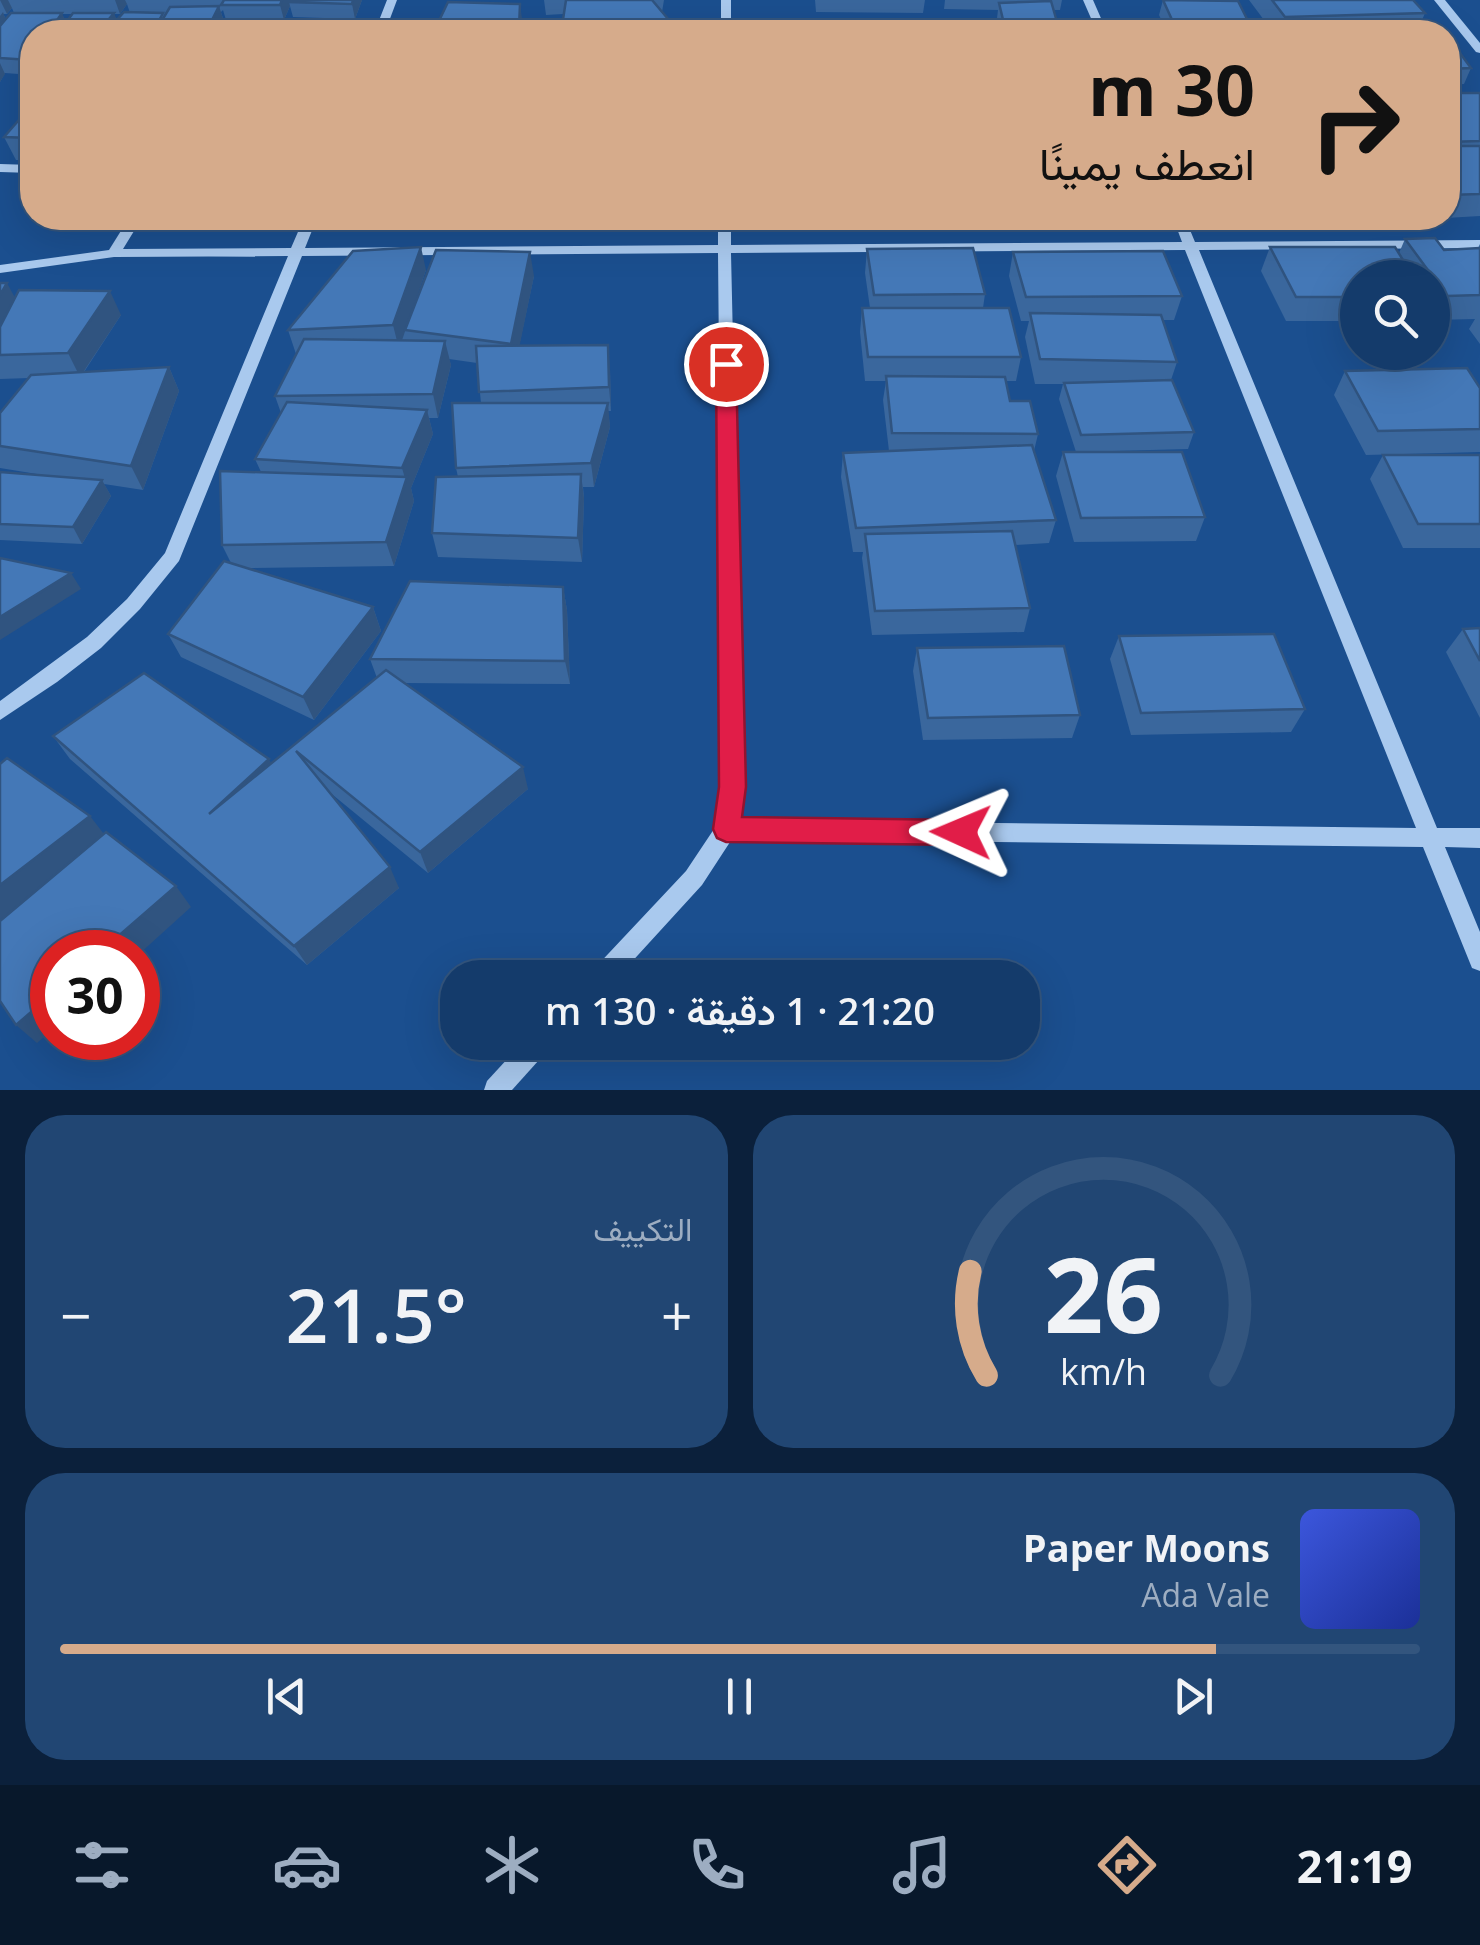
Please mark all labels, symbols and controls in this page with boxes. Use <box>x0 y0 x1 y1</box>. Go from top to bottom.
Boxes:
text: 30 m <box>1088 41 1255 137</box>
icon: right <box>1290 60 1420 190</box>
text: انعطف يمينًا <box>1039 132 1255 193</box>
map controls <box>1340 260 1450 370</box>
button: search <box>1340 260 1450 370</box>
pin <box>684 322 769 407</box>
icon: arrive <box>699 337 754 392</box>
position arrow <box>909 780 1013 884</box>
speed limit sign: 30 <box>30 930 160 1060</box>
text: 21:20 · 1 دقيقة · 130 m <box>545 984 935 1036</box>
text: التكييف <box>593 1207 693 1250</box>
text: 26 <box>1044 1222 1163 1363</box>
text: 21.5° <box>286 1263 467 1365</box>
text: − <box>60 1277 91 1352</box>
text: + <box>661 1277 693 1352</box>
text: km/h <box>1060 1347 1147 1395</box>
text: Paper Moons <box>1023 1521 1270 1573</box>
text: Ada Vale <box>1141 1573 1270 1616</box>
icon: previous <box>259 1669 314 1724</box>
icon: pause <box>712 1669 767 1724</box>
icon: next <box>1166 1669 1221 1724</box>
icon: filters <box>67 1830 137 1900</box>
icon: car <box>272 1830 342 1900</box>
icon: climate <box>477 1830 547 1900</box>
icon: phone <box>682 1830 752 1900</box>
icon: music <box>887 1830 957 1900</box>
icon: directions <box>1092 1830 1162 1900</box>
text: 21:19 <box>1297 1835 1413 1896</box>

